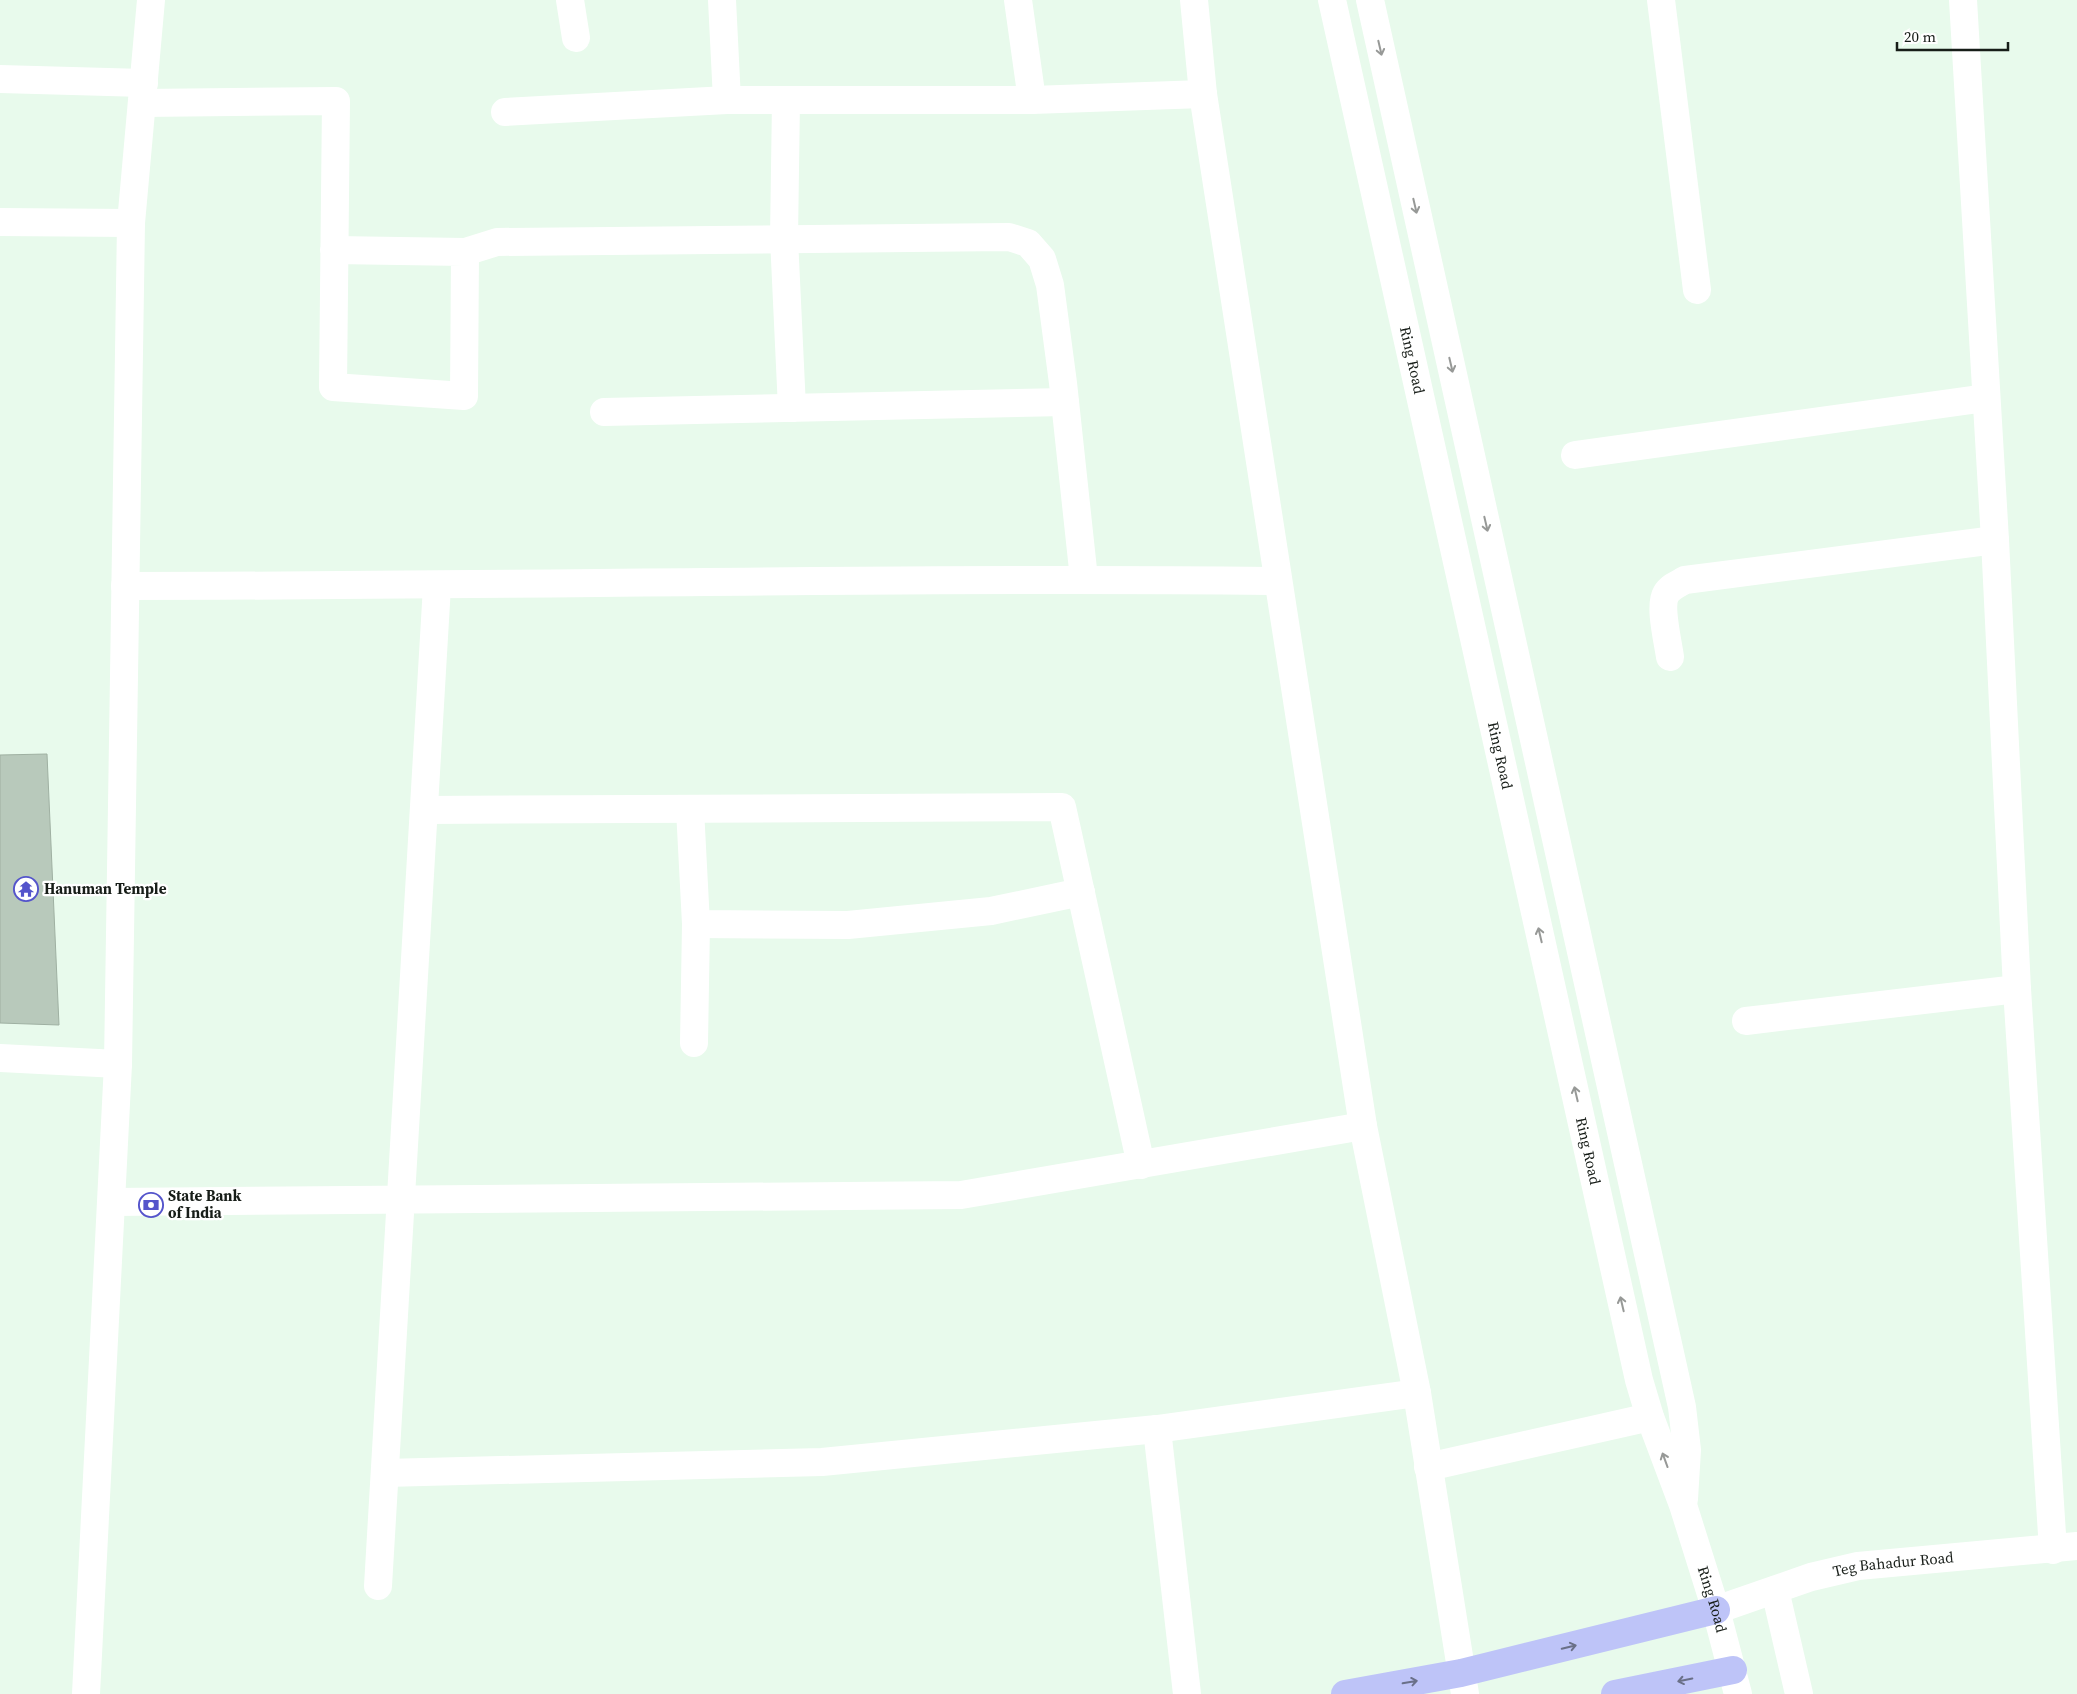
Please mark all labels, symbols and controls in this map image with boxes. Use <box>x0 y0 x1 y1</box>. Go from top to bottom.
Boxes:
scale bar <box>1897 20 2008 52</box>
text: 20 m <box>1904 26 1936 47</box>
one-way arrow <box>1376 39 1385 55</box>
one-way arrow <box>1411 198 1421 214</box>
street label: Ring Road <box>1395 324 1430 396</box>
one-way arrow <box>1447 356 1456 372</box>
one-way arrow <box>1482 515 1491 531</box>
street label: Ring Road <box>1483 720 1518 792</box>
temple icon: Hanuman Temple <box>13 876 39 902</box>
place label: Hanuman Temple <box>44 878 167 899</box>
one-way arrow <box>1535 927 1544 943</box>
one-way arrow <box>1570 1086 1580 1102</box>
street label: Ring Road <box>1571 1115 1606 1187</box>
place label: State Bank of India <box>168 1185 242 1223</box>
bank icon: State Bank of India <box>138 1192 164 1218</box>
one-way arrow <box>1617 1296 1626 1312</box>
one-way arrow <box>1660 1453 1669 1468</box>
street label: Teg Bahadur Road <box>1830 1546 1955 1582</box>
street label: Ring Road <box>1693 1563 1733 1635</box>
one-way arrow <box>1560 1642 1576 1651</box>
one-way arrow <box>1677 1676 1693 1685</box>
one-way arrow <box>1402 1677 1418 1687</box>

